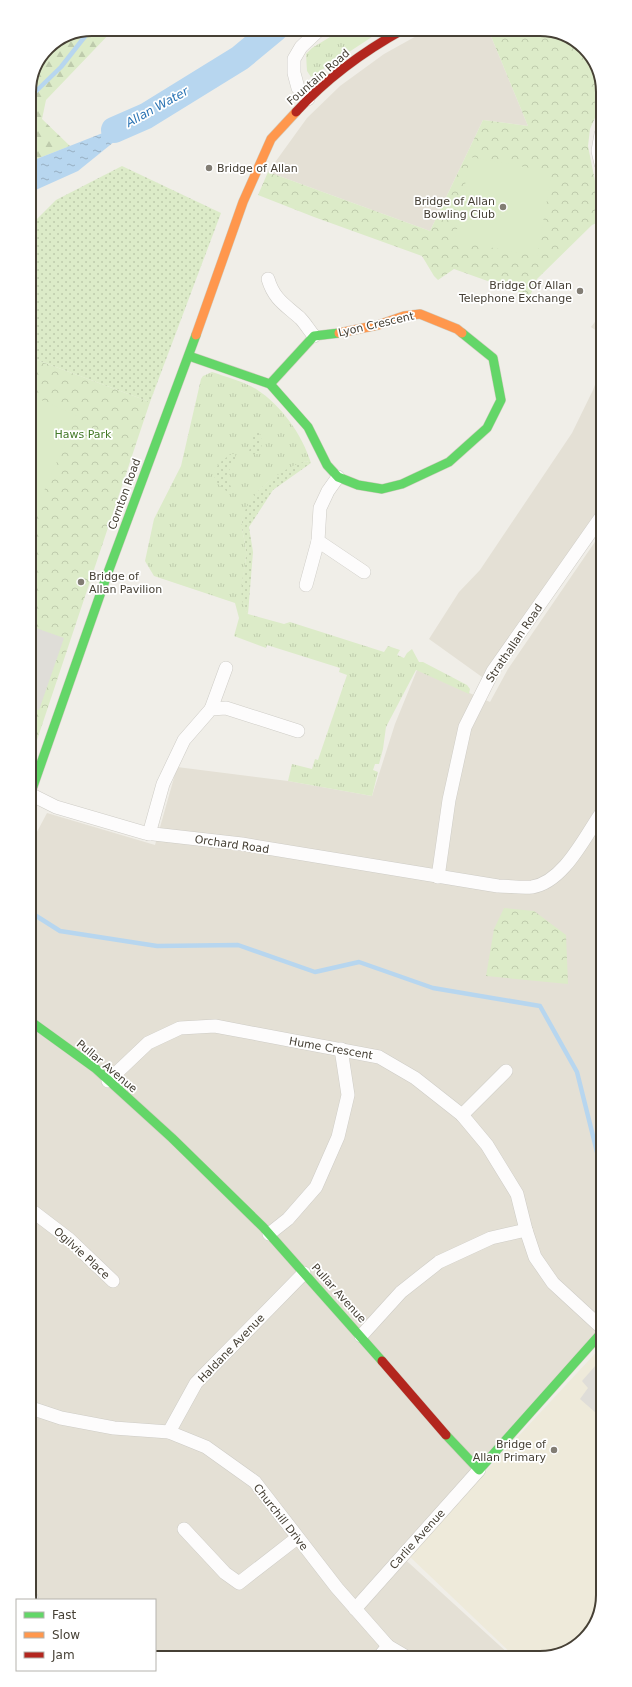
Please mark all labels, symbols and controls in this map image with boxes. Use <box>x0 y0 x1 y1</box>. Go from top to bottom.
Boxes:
street label: Fountain Road <box>284 47 352 108</box>
water label: Allan Water <box>122 84 192 130</box>
place label: Bridge of Allan <box>217 162 298 175</box>
marker: Bridge of Allan <box>204 163 214 173</box>
place label: Bridge of Allan Bowling Club <box>414 195 495 221</box>
marker: Bridge of Allan Bowling Club <box>498 202 508 212</box>
place label: Bridge Of Allan Telephone Exchange <box>458 279 572 305</box>
marker: Bridge Of Allan Telephone Exchange <box>575 286 585 296</box>
street label: Lyon Crescent <box>337 309 416 340</box>
park label: Haws Park <box>54 428 112 441</box>
street label: Cornton Road <box>106 457 143 532</box>
place label: Bridge of Allan Pavilion <box>89 570 162 596</box>
marker: Bridge of Allan Pavilion <box>76 577 86 587</box>
street label: Strathallan Road <box>483 602 545 685</box>
street label: Orchard Road <box>194 833 270 856</box>
street label: Hume Crescent <box>288 1035 374 1062</box>
street label: Pullar Avenue <box>74 1037 140 1096</box>
street label: Ogilvie Place <box>51 1225 112 1282</box>
street label: Pullar Avenue <box>309 1261 369 1326</box>
street label: Haldane Avenue <box>195 1311 267 1385</box>
place label: Bridge of Allan Primary <box>473 1438 547 1464</box>
marker: Bridge of Allan Primary <box>549 1445 559 1455</box>
street label: Churchill Drive <box>251 1481 311 1553</box>
street label: Carlie Avenue <box>387 1507 448 1572</box>
legend <box>16 1599 156 1671</box>
text: Fast <box>52 1608 76 1622</box>
text: Slow <box>52 1628 80 1642</box>
text: Jam <box>51 1648 75 1662</box>

